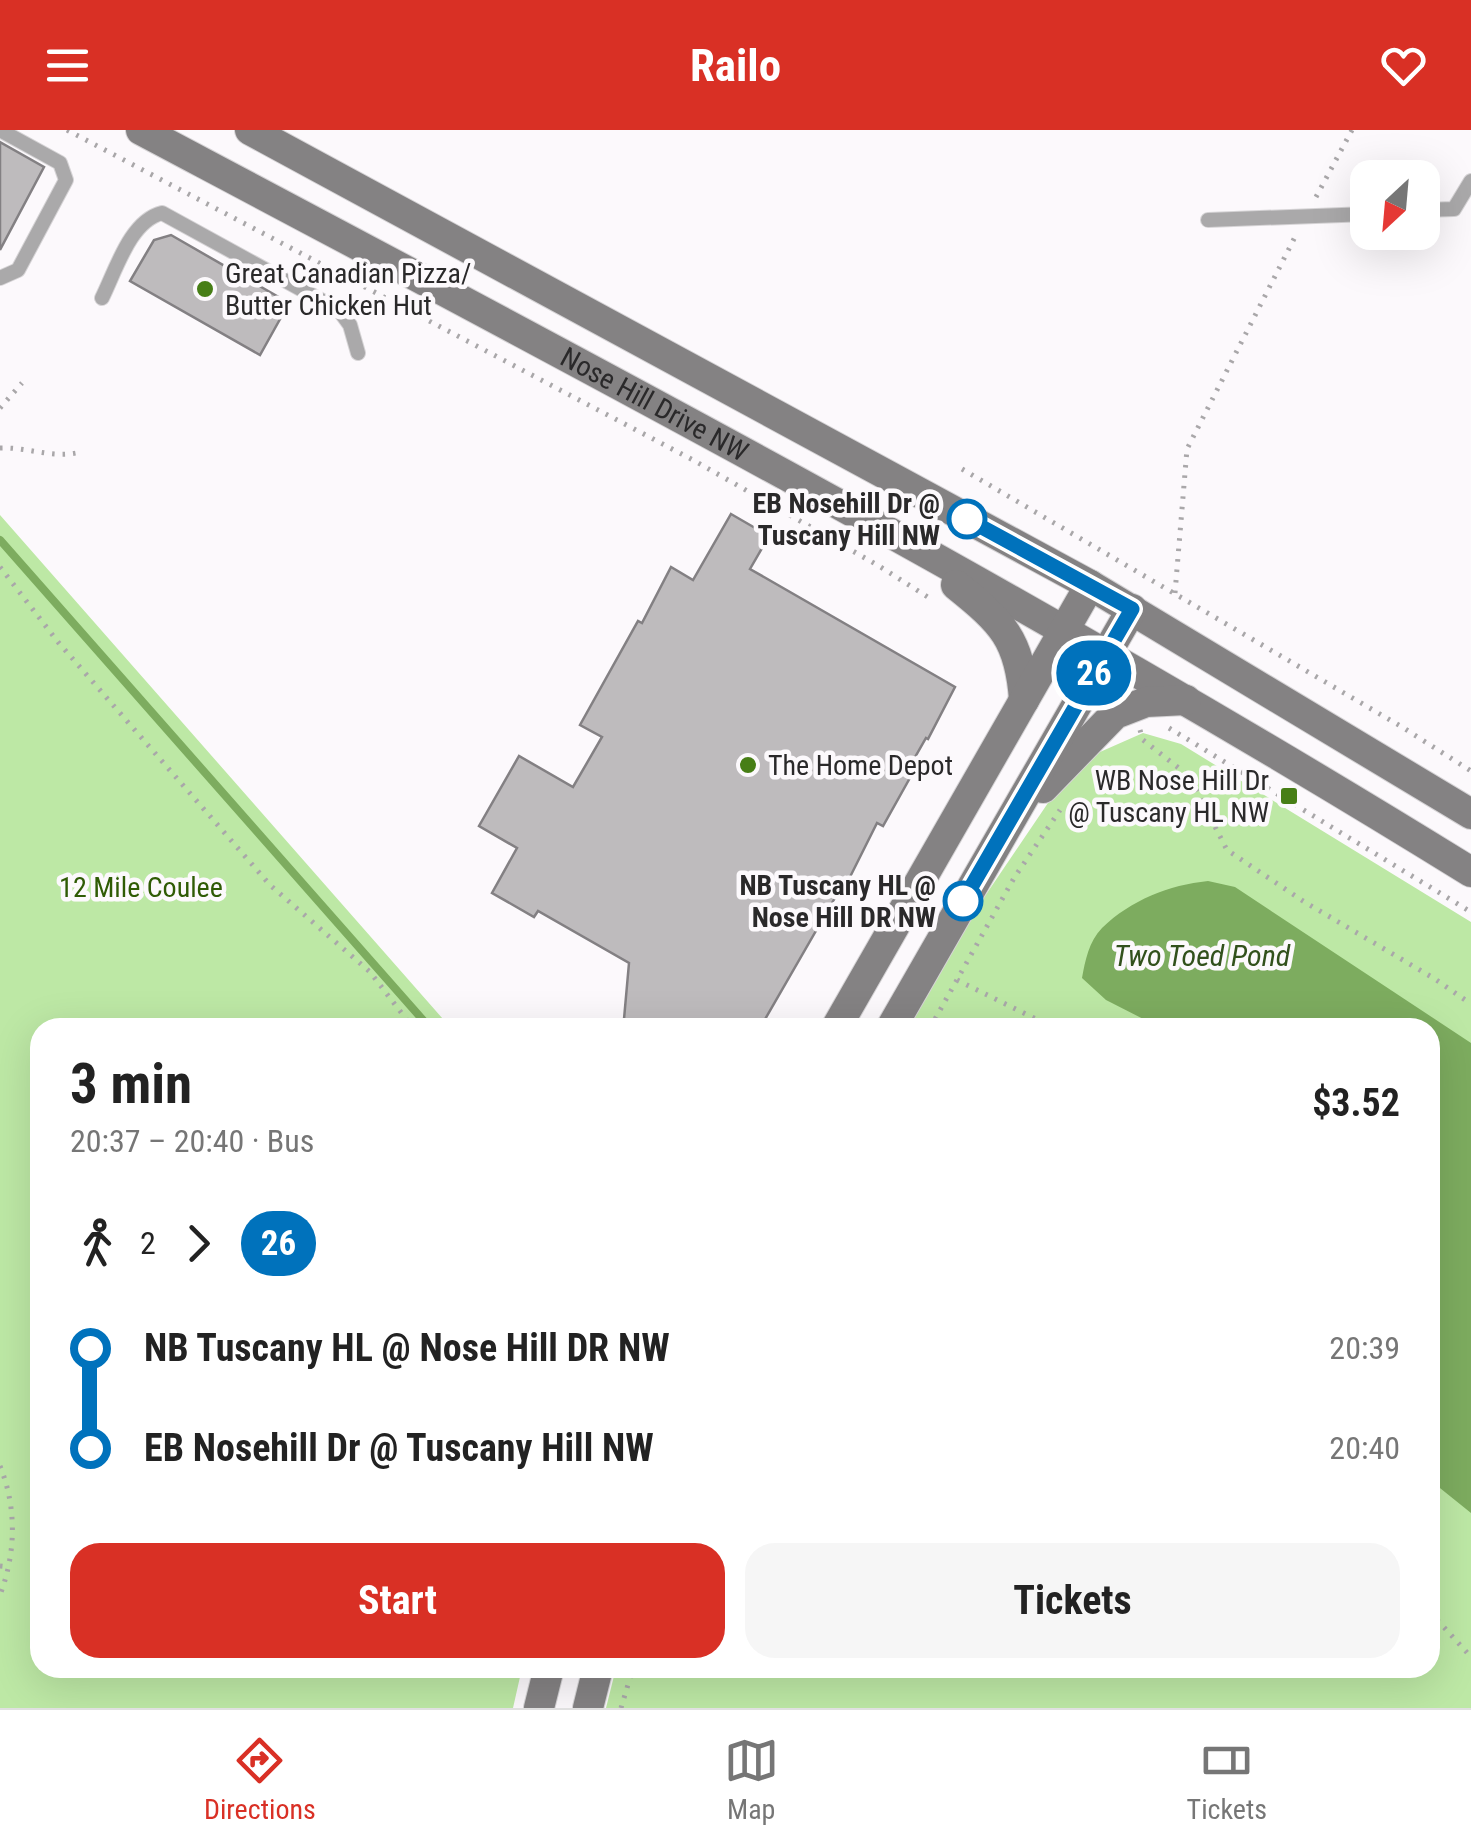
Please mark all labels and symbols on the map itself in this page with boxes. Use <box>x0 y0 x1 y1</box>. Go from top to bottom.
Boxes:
north arrow <box>1350 160 1440 250</box>
place label: Great Canadian Pizza/ Butter Chicken Hut <box>225 257 471 322</box>
marker: Great Canadian Pizza/ Butter Chicken Hut <box>194 278 216 300</box>
street label: Nose Hill Drive NW <box>555 340 754 468</box>
place label: EB Nosehill Dr @ Tuscany Hill NW <box>753 487 940 552</box>
marker: EB Nosehill Dr @ Tuscany Hill NW <box>948 500 986 538</box>
line badge: 26 <box>1049 640 1139 706</box>
place label: The Home Depot <box>768 749 953 782</box>
marker: The Home Depot <box>737 754 759 776</box>
place label: WB Nose Hill Dr @ Tuscany HL NW <box>1068 764 1269 829</box>
marker: WB Nose Hill Dr @ Tuscany HL NW <box>1278 785 1300 807</box>
place label: NB Tuscany HL @ Nose Hill DR NW <box>739 869 936 934</box>
park label: 12 Mile Coulee <box>59 871 223 904</box>
marker: NB Tuscany HL @ Nose Hill DR NW <box>944 882 982 920</box>
water label: Two Toed Pond <box>1114 938 1291 973</box>

